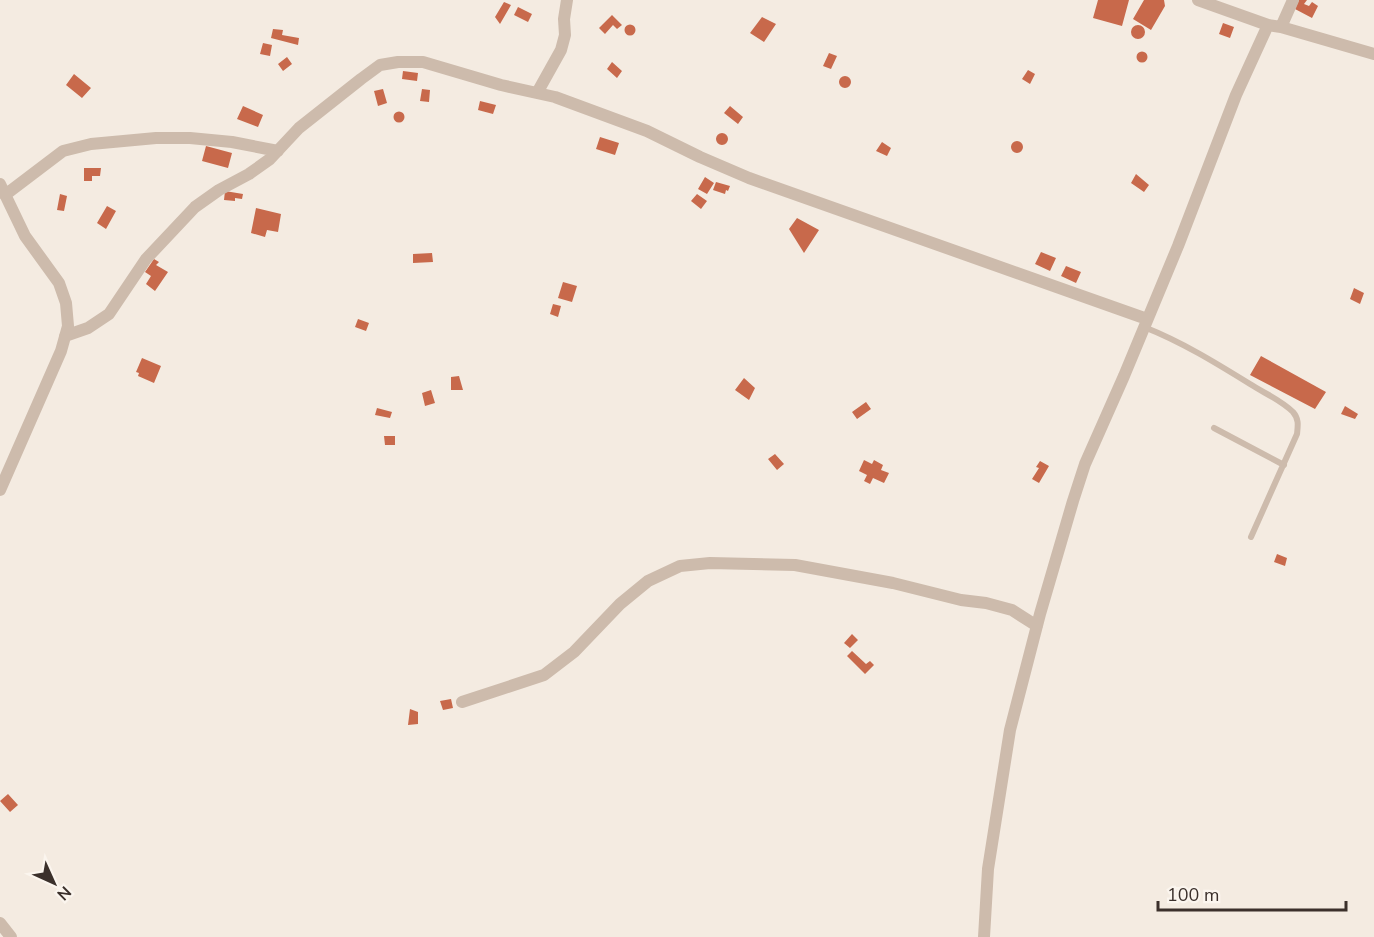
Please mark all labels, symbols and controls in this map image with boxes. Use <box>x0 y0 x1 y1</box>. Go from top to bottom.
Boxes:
north arrow <box>24 853 84 913</box>
scale bar <box>1158 874 1346 912</box>
text: N <box>52 881 76 905</box>
text: 100 m <box>1167 883 1219 907</box>

